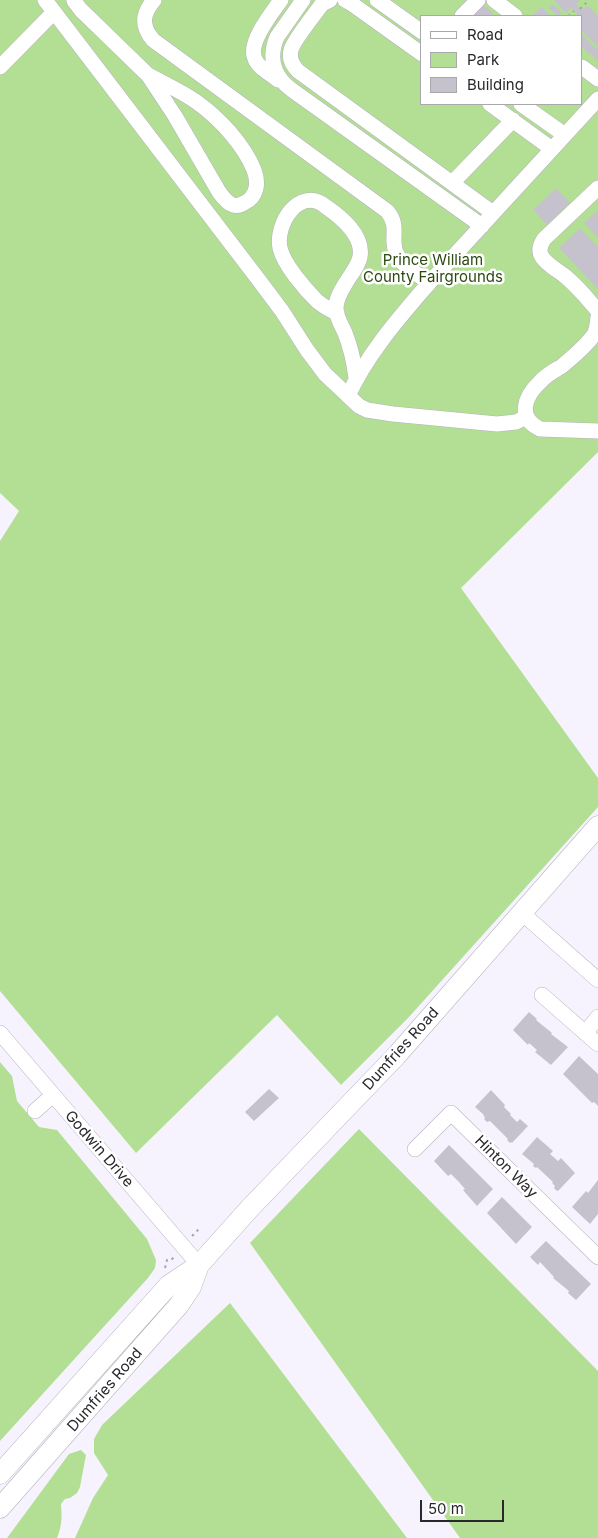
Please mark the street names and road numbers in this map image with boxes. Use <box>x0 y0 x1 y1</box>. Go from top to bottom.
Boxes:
street label: Dumfries Road <box>359 1004 443 1094</box>
street label: Godwin Drive <box>61 1107 137 1191</box>
street label: Hinton Way <box>471 1132 541 1202</box>
street label: Dumfries Road <box>64 1344 146 1436</box>

